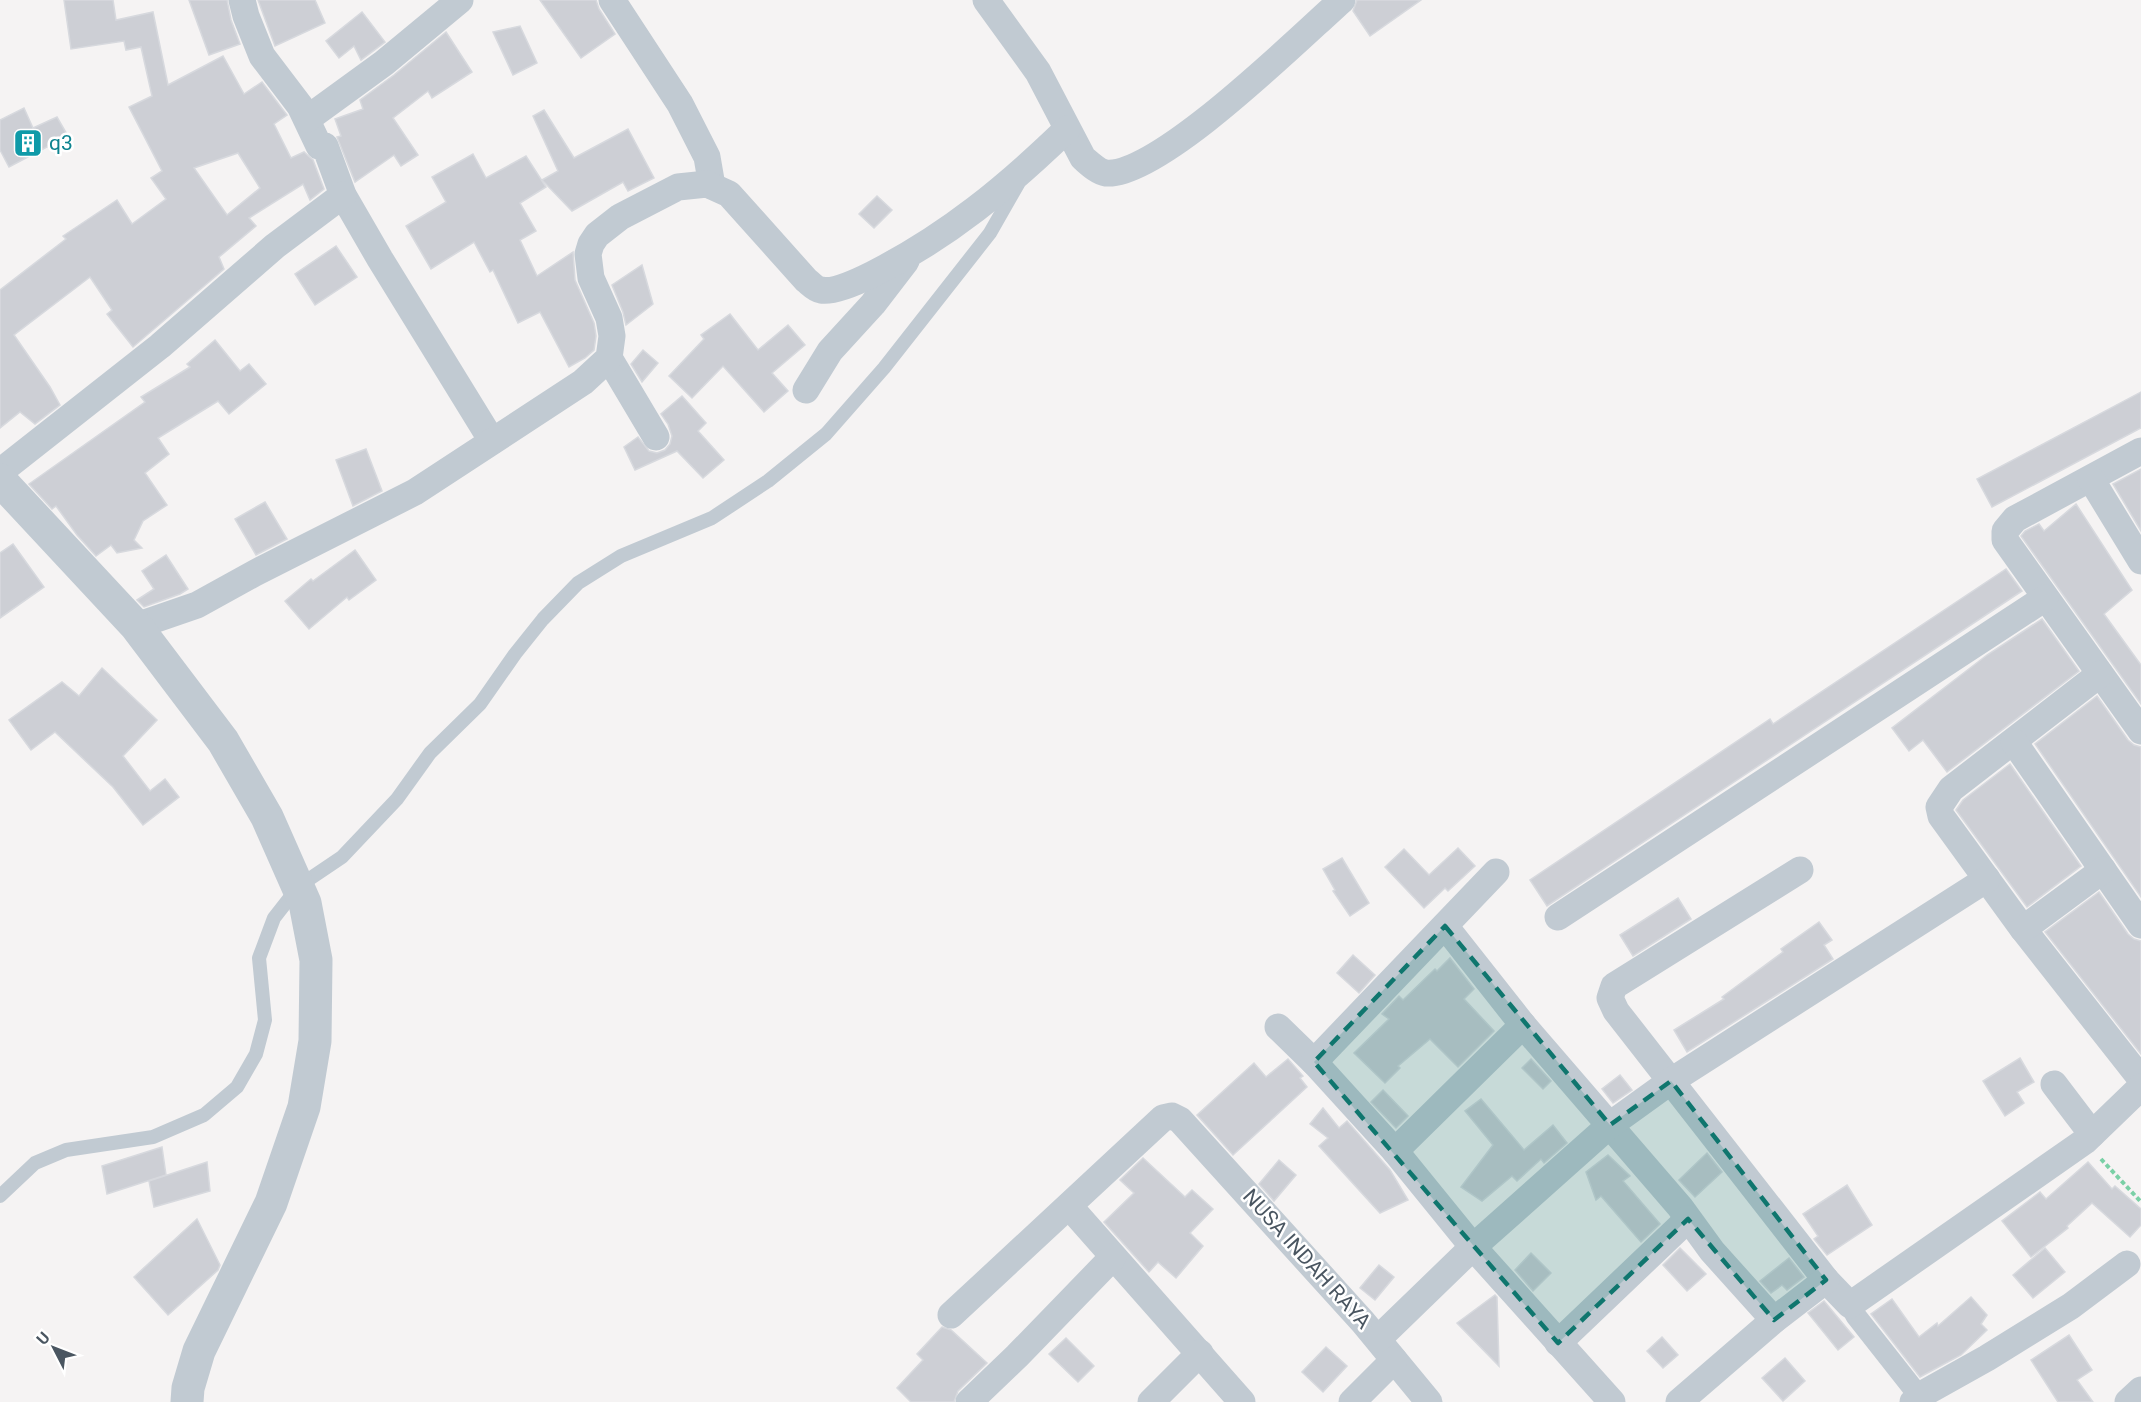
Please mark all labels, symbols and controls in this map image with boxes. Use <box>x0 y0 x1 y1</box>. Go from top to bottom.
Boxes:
building icon: q3 <box>12 127 44 159</box>
place label: q3 <box>49 131 73 155</box>
street label: NUSA INDAH RAYA <box>1238 1184 1376 1334</box>
north arrow <box>24 1318 84 1378</box>
text: U <box>33 1328 54 1349</box>

